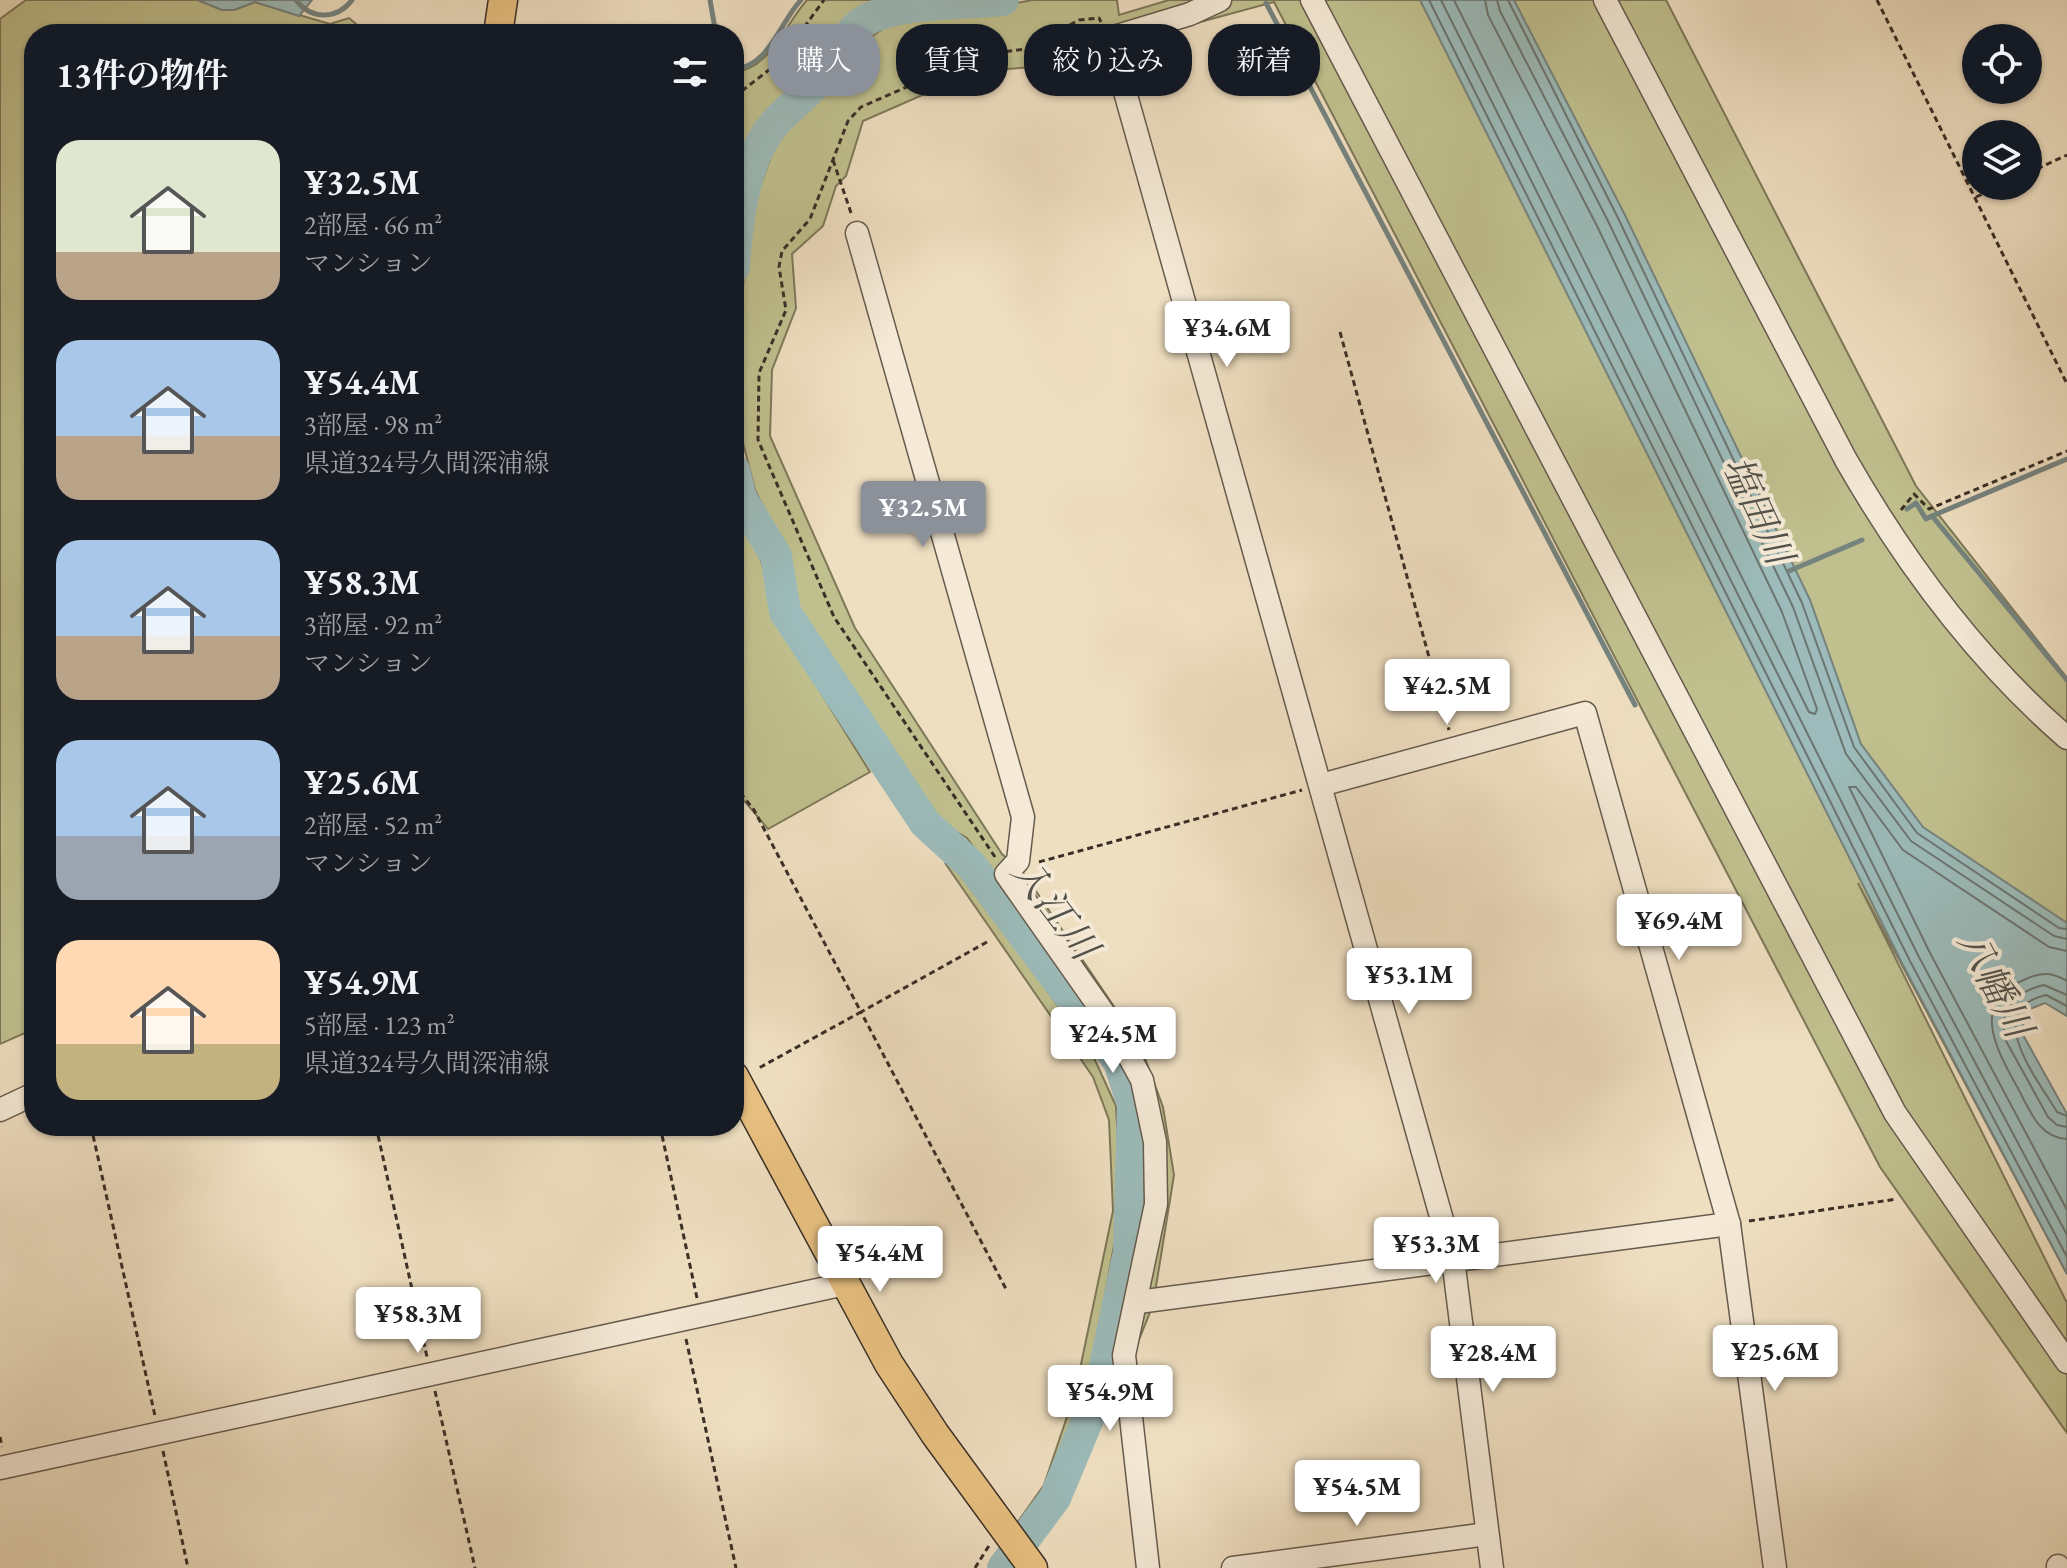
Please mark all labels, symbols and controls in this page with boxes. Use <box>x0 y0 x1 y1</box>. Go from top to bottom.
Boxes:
chip: 購入 <box>768 24 880 96</box>
chip: 賃貸 <box>896 24 1008 96</box>
chip: 絞り込み <box>1024 24 1192 96</box>
chip: 新着 <box>1208 24 1320 96</box>
map controls <box>1962 24 2042 200</box>
button: locate <box>1962 24 2042 104</box>
icon: filters <box>668 50 712 94</box>
text: 13件の物件 <box>56 53 228 97</box>
button: layers <box>1962 120 2042 200</box>
text: ¥32.5M <box>304 160 420 204</box>
icon: home <box>120 172 216 268</box>
text: 2部屋 · 66 m² <box>304 208 442 242</box>
text: マンション <box>304 246 433 280</box>
pin: ¥34.6M <box>1162 301 1292 369</box>
text: ¥34.6M <box>1183 310 1271 344</box>
text: ¥54.4M <box>304 360 420 404</box>
icon: home <box>120 372 216 468</box>
text: 3部屋 · 98 m² <box>304 408 442 442</box>
text: 県道324号久間深浦線 <box>304 446 549 480</box>
water label: 塩田川 <box>1712 448 1806 575</box>
pin: ¥32.5M <box>858 481 988 549</box>
text: ¥32.5M <box>879 490 967 524</box>
text: ¥58.3M <box>304 560 420 604</box>
icon: home <box>120 572 216 668</box>
text: 3部屋 · 92 m² <box>304 608 442 642</box>
text: マンション <box>304 646 433 680</box>
pin: ¥42.5M <box>1382 659 1512 727</box>
text: ¥42.5M <box>1403 668 1491 702</box>
text: ¥25.6M <box>304 760 420 804</box>
icon: home <box>120 772 216 868</box>
text: 2部屋 · 52 m² <box>304 808 442 842</box>
text: マンション <box>304 846 433 880</box>
water label: 入江川 <box>1002 848 1112 972</box>
pin: ¥69.4M <box>1614 894 1744 962</box>
text: ¥69.4M <box>1635 903 1723 937</box>
water label: 八幡川 <box>1947 922 2046 1049</box>
pin: ¥53.1M <box>1344 948 1474 1016</box>
text: ¥53.1M <box>1365 957 1453 991</box>
text: ¥54.9M <box>304 960 420 1004</box>
icon: home <box>120 972 216 1068</box>
pin: ¥24.5M <box>1048 1007 1178 1075</box>
text: 5部屋 · 123 m² <box>304 1008 455 1042</box>
text: ¥24.5M <box>1069 1016 1157 1050</box>
text: 県道324号久間深浦線 <box>304 1046 549 1080</box>
pin: ¥53.3M <box>1371 1217 1501 1285</box>
pin: ¥54.4M <box>815 1226 945 1294</box>
text: ¥53.3M <box>1392 1226 1480 1260</box>
text: ¥54.4M <box>836 1235 924 1269</box>
pin: ¥58.3M <box>353 1287 483 1355</box>
text: ¥58.3M <box>374 1296 462 1330</box>
pin: ¥25.6M <box>1710 1325 1840 1393</box>
pin: ¥28.4M <box>1428 1326 1558 1394</box>
text: ¥25.6M <box>1731 1334 1819 1368</box>
text: ¥28.4M <box>1449 1335 1537 1369</box>
pin: ¥54.9M <box>1045 1365 1175 1433</box>
text: ¥54.9M <box>1066 1374 1154 1408</box>
pin: ¥54.5M <box>1292 1460 1422 1528</box>
text: ¥54.5M <box>1313 1469 1401 1503</box>

